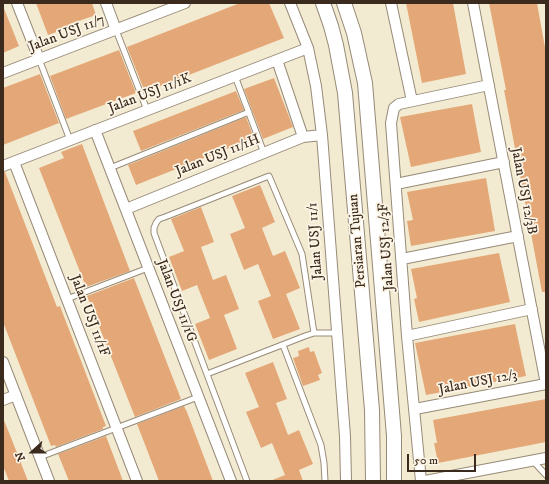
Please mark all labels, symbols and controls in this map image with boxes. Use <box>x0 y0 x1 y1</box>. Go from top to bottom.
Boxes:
street label: Jalan USJ 11/7 <box>27 12 107 56</box>
street label: Jalan USJ 11/1K <box>106 70 194 118</box>
street label: Jalan USJ 11/1H <box>173 131 263 181</box>
street label: Jalan USJ 12/3B <box>506 146 540 236</box>
street label: Persiaran Tujuan <box>346 193 370 289</box>
street label: Jalan USJ 11/1 <box>305 202 327 280</box>
street label: Jalan USJ 12/3F <box>376 202 398 292</box>
street label: Jalan USJ 11/1G <box>152 257 200 345</box>
street label: Jalan USJ 11/1F <box>66 273 112 359</box>
street label: Jalan USJ 12/3 <box>437 367 519 399</box>
north arrow <box>12 432 52 472</box>
scale bar <box>409 446 478 472</box>
text: N <box>13 450 29 463</box>
text: 50 m <box>414 453 438 468</box>

